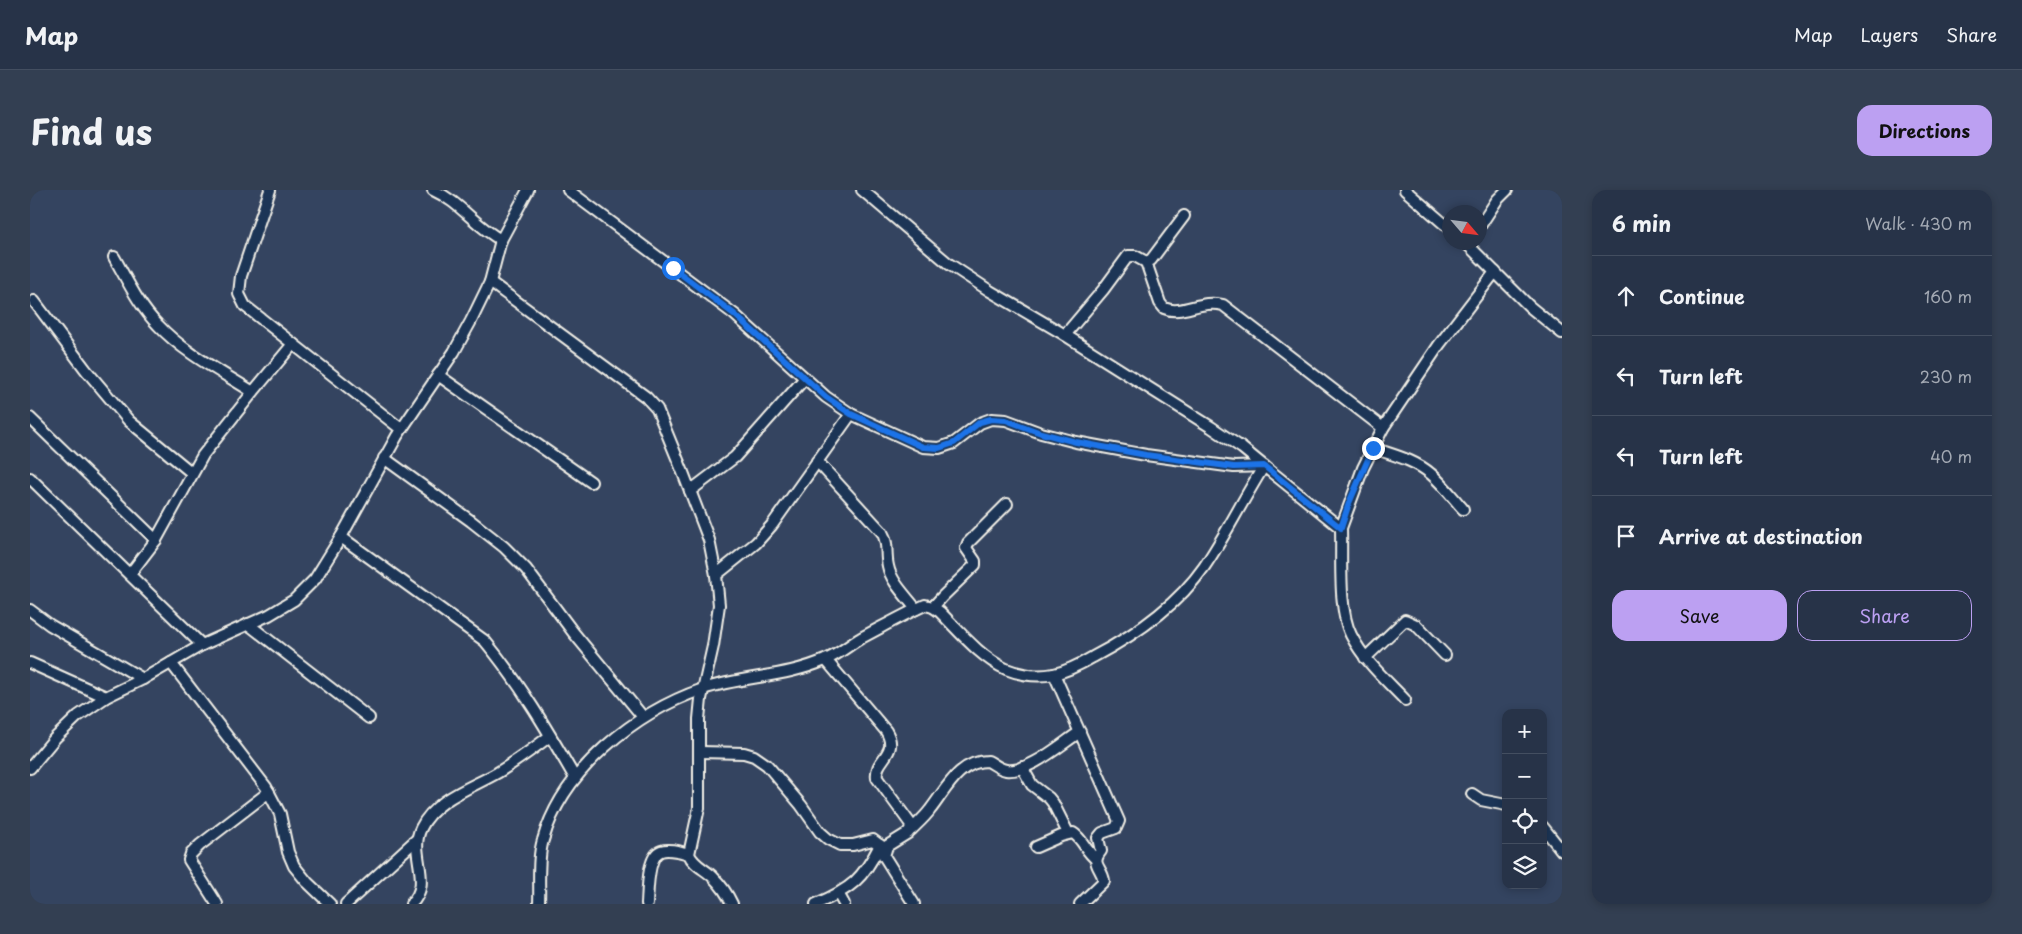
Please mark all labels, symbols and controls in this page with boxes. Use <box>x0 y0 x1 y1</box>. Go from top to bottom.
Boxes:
text: Map <box>25 17 78 53</box>
text: Map <box>1794 21 1833 48</box>
text: Layers <box>1861 21 1918 48</box>
text: Share <box>1946 21 1997 48</box>
text: Find us <box>30 104 152 157</box>
button: Directions <box>1857 105 1992 156</box>
north arrow <box>1442 205 1487 250</box>
text: 6 min <box>1612 207 1671 239</box>
text: Walk · 430 m <box>1865 211 1972 235</box>
route start <box>662 257 685 280</box>
icon: ahead <box>1612 282 1640 310</box>
text: Continue <box>1659 282 1745 310</box>
text: 160 m <box>1924 284 1972 308</box>
icon: left <box>1612 362 1640 390</box>
text: Turn left <box>1659 362 1743 390</box>
text: 230 m <box>1920 364 1972 388</box>
route end <box>1362 437 1385 460</box>
icon: left <box>1612 442 1640 470</box>
text: Turn left <box>1659 442 1743 470</box>
text: 40 m <box>1930 444 1972 468</box>
icon: arrive <box>1612 522 1640 550</box>
text: Arrive at destination <box>1659 522 1863 550</box>
button: Save <box>1612 590 1787 641</box>
button: Share <box>1797 590 1972 641</box>
map controls <box>1502 709 1547 889</box>
button: + <box>1502 709 1547 754</box>
button: − <box>1502 754 1547 799</box>
button: locate <box>1502 799 1547 844</box>
button: layers <box>1502 844 1547 889</box>

